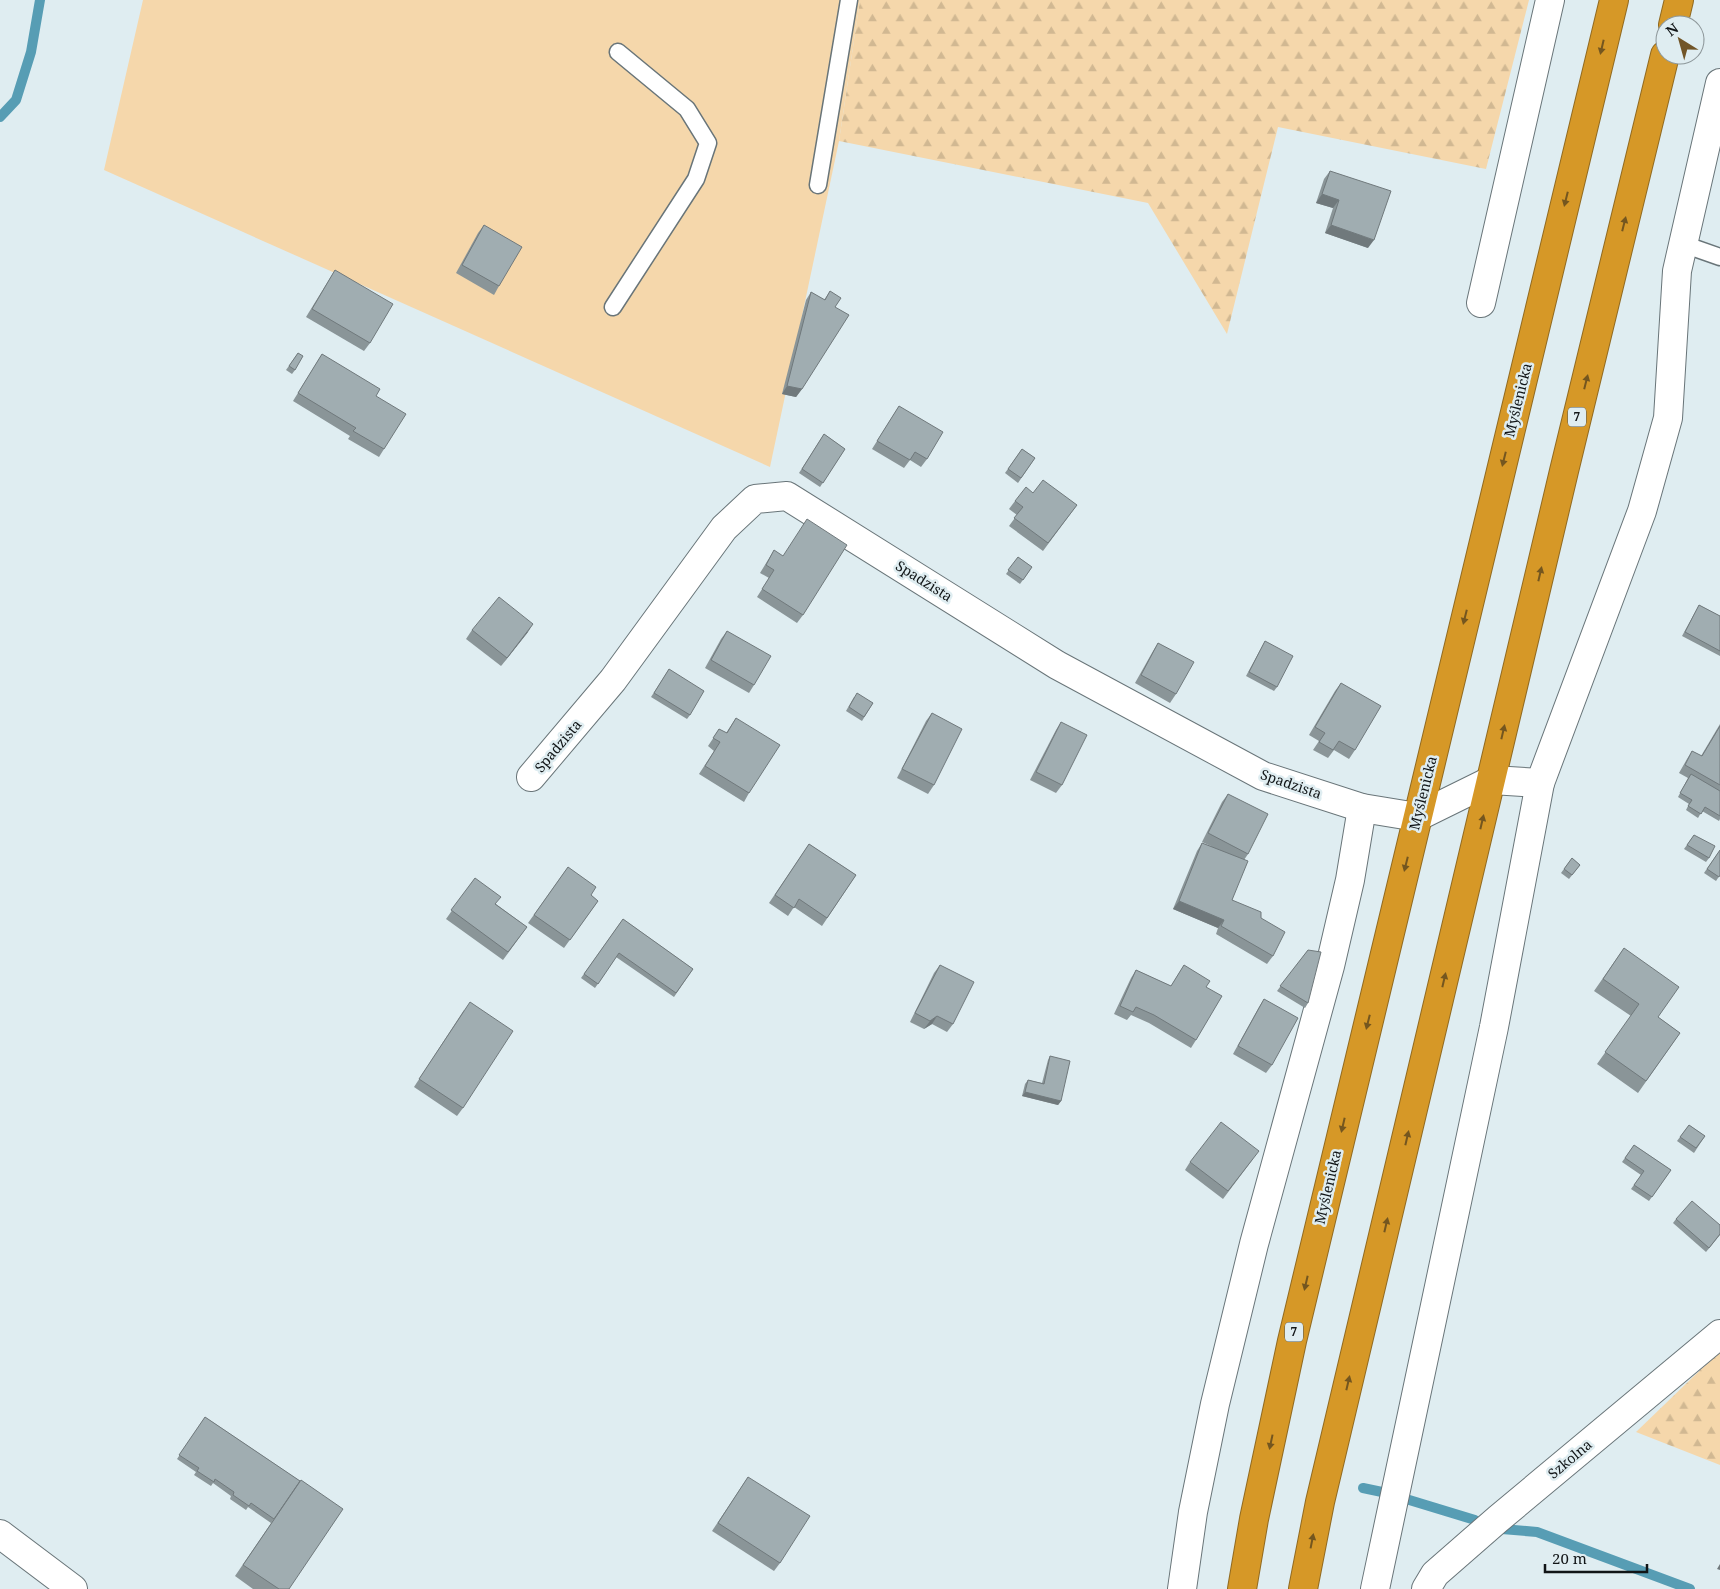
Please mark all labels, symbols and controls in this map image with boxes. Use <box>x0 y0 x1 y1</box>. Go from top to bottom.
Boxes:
north arrow <box>1655 15 1705 65</box>
text: N <box>1662 18 1682 40</box>
one-way arrow <box>1598 40 1606 55</box>
one-way arrow <box>1562 192 1570 207</box>
one-way arrow <box>1620 216 1628 231</box>
street label: Myślenicka <box>1499 361 1536 439</box>
one-way arrow <box>1582 374 1590 389</box>
road number: 7 <box>1568 408 1586 427</box>
one-way arrow <box>1499 452 1507 467</box>
street label: Spadzista <box>892 556 956 606</box>
one-way arrow <box>1536 566 1544 581</box>
one-way arrow <box>1461 610 1469 625</box>
street label: Spadzista <box>530 715 585 776</box>
one-way arrow <box>1499 725 1507 740</box>
street label: Myślenicka <box>1404 754 1441 832</box>
street label: Spadzista <box>1258 764 1324 803</box>
one-way arrow <box>1478 814 1486 829</box>
one-way arrow <box>1402 857 1410 872</box>
one-way arrow <box>1440 973 1448 988</box>
one-way arrow <box>1364 1015 1372 1030</box>
one-way arrow <box>1339 1117 1347 1132</box>
one-way arrow <box>1403 1131 1411 1146</box>
street label: Myślenicka <box>1310 1148 1345 1226</box>
one-way arrow <box>1382 1217 1390 1232</box>
one-way arrow <box>1302 1276 1310 1291</box>
road number: 7 <box>1285 1322 1303 1341</box>
one-way arrow <box>1344 1375 1352 1390</box>
one-way arrow <box>1266 1434 1274 1450</box>
street label: Szkolna <box>1544 1435 1596 1483</box>
one-way arrow <box>1308 1533 1316 1549</box>
scale bar <box>1545 1542 1648 1574</box>
text: 20 m <box>1552 1548 1587 1568</box>

